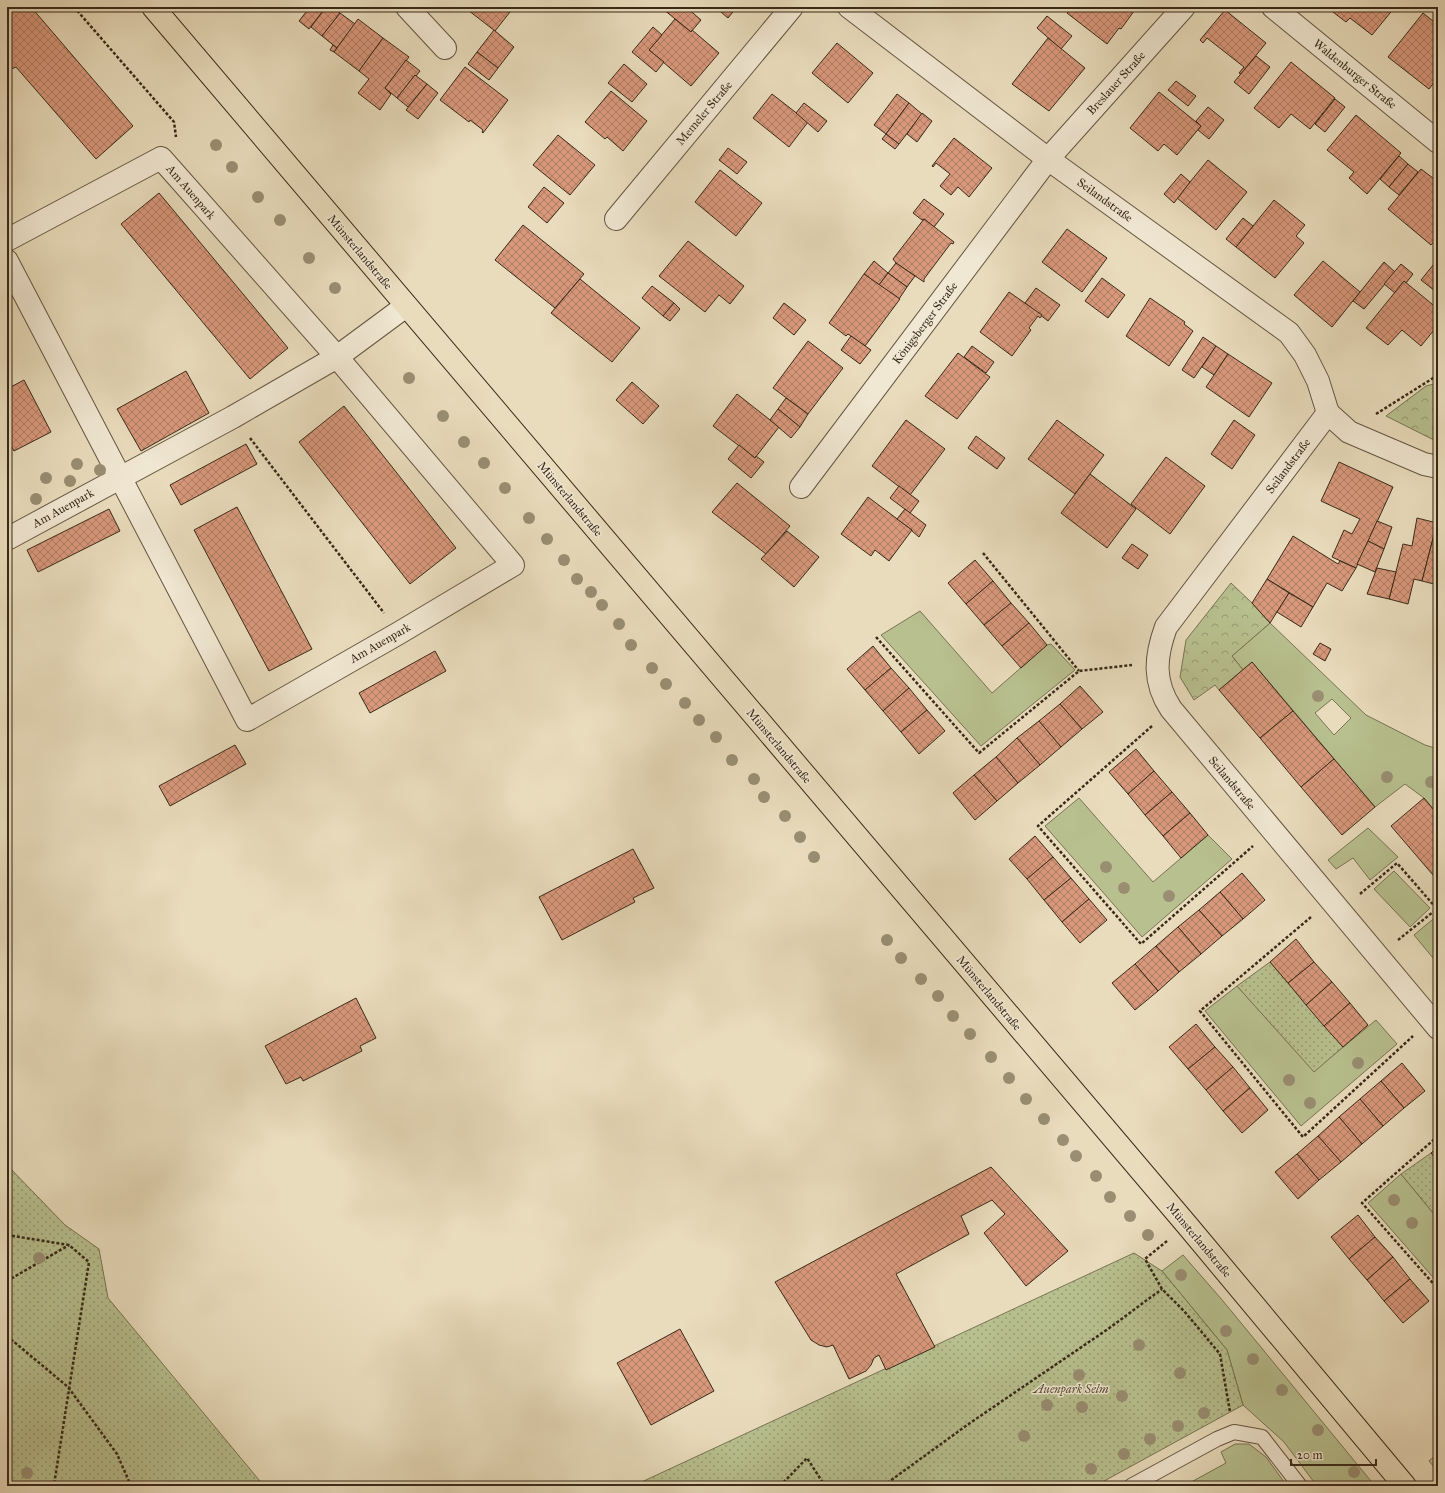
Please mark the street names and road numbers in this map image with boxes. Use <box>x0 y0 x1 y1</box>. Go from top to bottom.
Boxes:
street label: Waldenburger Straße <box>1310 36 1399 113</box>
street label: Breslauer Straße <box>1084 48 1148 118</box>
street label: Memeler Straße <box>673 78 735 148</box>
street label: Am Auenpark <box>163 161 219 222</box>
street label: Seilandstraße <box>1074 175 1136 225</box>
street label: Münsterlandstraße <box>325 212 395 292</box>
street label: Königsberger Straße <box>890 279 961 367</box>
street label: Seilandstraße <box>1263 436 1313 496</box>
street label: Münsterlandstraße <box>535 459 605 539</box>
street label: Am Auenpark <box>29 485 96 531</box>
street label: Am Auenpark <box>346 620 413 666</box>
street label: Münsterlandstraße <box>744 706 814 786</box>
street label: Seilandstraße <box>1206 753 1258 813</box>
street label: Münsterlandstraße <box>954 953 1024 1033</box>
street label: Münsterlandstraße <box>1164 1200 1234 1280</box>

